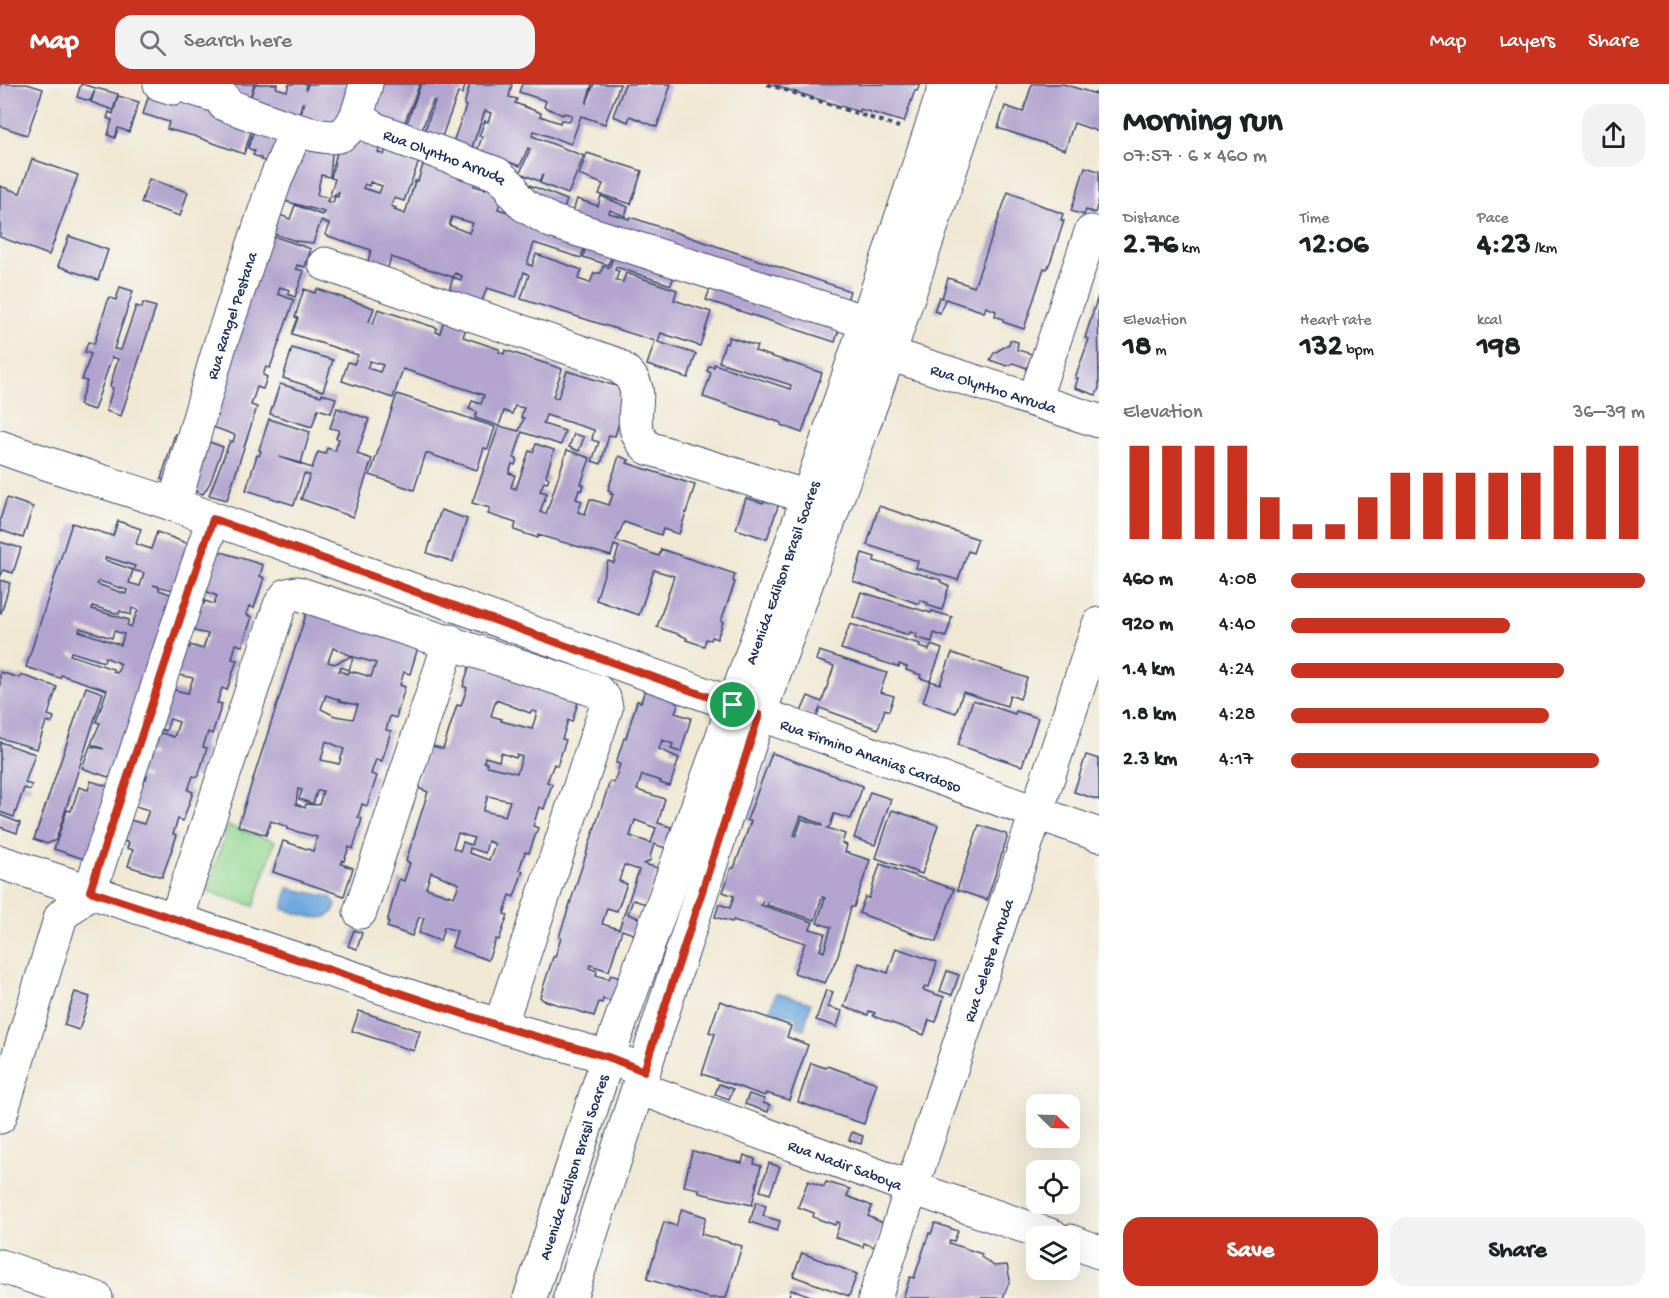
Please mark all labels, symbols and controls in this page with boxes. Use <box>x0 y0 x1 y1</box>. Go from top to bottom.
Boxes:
search box <box>115 15 535 69</box>
text: Map <box>30 26 79 59</box>
icon: search <box>136 26 169 59</box>
text: Search here <box>184 29 292 55</box>
text: Map <box>1430 30 1466 55</box>
text: Layers <box>1499 30 1555 55</box>
text: Share <box>1588 30 1639 55</box>
text: Morning run <box>1123 104 1283 142</box>
button: share <box>1582 104 1645 167</box>
street label: Rua Olyntho Arruda <box>380 127 510 192</box>
text: 07:57 · 6 × 460 m <box>1123 146 1267 169</box>
text: Distance <box>1123 210 1180 229</box>
text: Time <box>1300 210 1329 229</box>
text: Pace <box>1477 210 1508 229</box>
text: 2.76 <box>1123 229 1178 264</box>
text: 12:06 <box>1300 229 1368 264</box>
text: 4:23 <box>1477 229 1531 264</box>
text: km <box>1178 240 1200 259</box>
text: /km <box>1531 240 1557 259</box>
street label: Rua Rangel Pestana <box>205 249 264 382</box>
text: Elevation <box>1123 312 1187 331</box>
text: Heart rate <box>1300 312 1372 331</box>
text: kcal <box>1477 312 1502 331</box>
text: 18 <box>1123 331 1152 366</box>
text: 132 <box>1300 331 1342 366</box>
text: 198 <box>1477 331 1521 366</box>
text: m <box>1152 342 1167 361</box>
text: bpm <box>1342 342 1374 361</box>
street label: Rua Olyntho Arruda <box>927 362 1059 420</box>
text: Elevation <box>1123 402 1203 425</box>
text: 36–39 m <box>1573 402 1645 425</box>
street label: Avenida Edilson Brasil Soares <box>743 478 826 668</box>
text: 460 m <box>1123 569 1173 592</box>
text: 4:08 <box>1219 569 1257 592</box>
text: 920 m <box>1123 614 1173 637</box>
text: 4:40 <box>1219 614 1256 637</box>
text: 1.4 km <box>1123 659 1175 682</box>
text: 4:24 <box>1219 659 1254 682</box>
pin <box>707 679 758 730</box>
icon: arrive <box>716 688 749 721</box>
text: 1.8 km <box>1123 704 1176 727</box>
text: 4:28 <box>1219 704 1256 727</box>
street label: Rua Firmino Ananias Cardoso <box>777 717 963 799</box>
text: 2.3 km <box>1123 749 1177 772</box>
text: 4:17 <box>1219 749 1253 772</box>
street label: Rua Celeste Arruda <box>961 896 1020 1025</box>
street label: Avenida Edilson Brasil Soares <box>537 1072 615 1263</box>
north arrow <box>1026 1094 1080 1148</box>
map controls <box>1026 1094 1080 1280</box>
street label: Rua Nadir Saboya <box>785 1137 905 1197</box>
button: locate <box>1026 1160 1080 1214</box>
button: Save <box>1123 1217 1378 1286</box>
button: Share <box>1390 1217 1645 1286</box>
button: layers <box>1026 1226 1080 1280</box>

